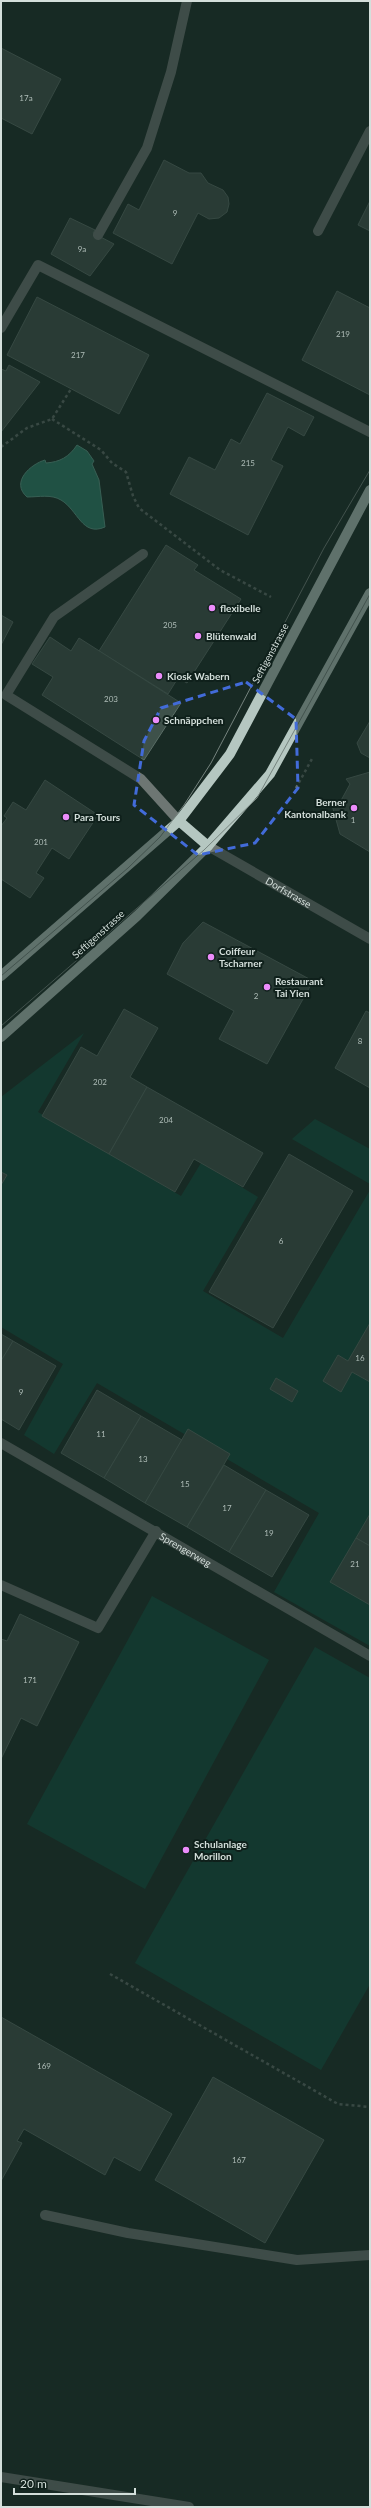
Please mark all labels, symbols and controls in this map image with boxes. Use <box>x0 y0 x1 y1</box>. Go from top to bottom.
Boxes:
house number: 17a <box>19 93 33 103</box>
house number: 9 <box>173 208 178 218</box>
house number: 9a <box>78 244 86 254</box>
house number: 219 <box>336 329 350 339</box>
house number: 217 <box>71 350 85 360</box>
house number: 215 <box>241 458 255 468</box>
place label: flexibelle <box>220 602 261 614</box>
marker: flexibelle <box>207 603 217 613</box>
house number: 205 <box>163 620 177 630</box>
street label: Seftigenstrasse <box>249 621 291 685</box>
place label: Blütenwald <box>206 630 257 642</box>
marker: Blütenwald <box>193 631 203 641</box>
place label: Kiosk Wabern <box>167 670 230 682</box>
marker: Kiosk Wabern <box>154 671 164 681</box>
house number: 203 <box>104 694 118 704</box>
place label: Schnäppchen <box>164 714 224 726</box>
marker: Schnäppchen <box>151 715 161 725</box>
place label: Berner Kantonalbank <box>284 796 347 820</box>
marker: Berner Kantonalbank <box>349 803 359 813</box>
place label: Para Tours <box>74 811 121 823</box>
marker: Para Tours <box>61 812 71 822</box>
house number: 1 <box>351 815 356 825</box>
house number: 201 <box>34 837 48 847</box>
street label: Dorfstrasse <box>264 874 314 910</box>
street label: Seftigenstrasse <box>69 907 127 961</box>
place label: Coiffeur Tscharner <box>219 945 263 969</box>
marker: Coiffeur Tscharner <box>206 952 216 962</box>
place label: Restaurant Tai Yien <box>275 975 324 999</box>
marker: Restaurant Tai Yien <box>262 982 272 992</box>
house number: 2 <box>254 991 259 1001</box>
house number: 8 <box>358 1036 363 1046</box>
house number: 202 <box>93 1077 107 1087</box>
house number: 204 <box>159 1115 173 1125</box>
house number: 6 <box>279 1236 284 1246</box>
house number: 16 <box>355 1353 365 1363</box>
house number: 9 <box>19 1387 24 1397</box>
house number: 11 <box>96 1429 106 1439</box>
house number: 13 <box>138 1454 148 1464</box>
house number: 15 <box>180 1479 190 1489</box>
house number: 17 <box>222 1503 232 1513</box>
house number: 19 <box>264 1528 274 1538</box>
street label: Sprengerweg <box>158 1530 213 1569</box>
house number: 21 <box>350 1559 360 1569</box>
house number: 171 <box>23 1675 37 1685</box>
place label: Schulanlage Morillon <box>194 1838 248 1862</box>
marker: Schulanlage Morillon <box>181 1845 191 1855</box>
house number: 169 <box>37 2061 51 2071</box>
house number: 167 <box>232 2155 246 2165</box>
scale bar <box>14 2470 135 2496</box>
text: 20 m <box>20 2476 47 2491</box>

